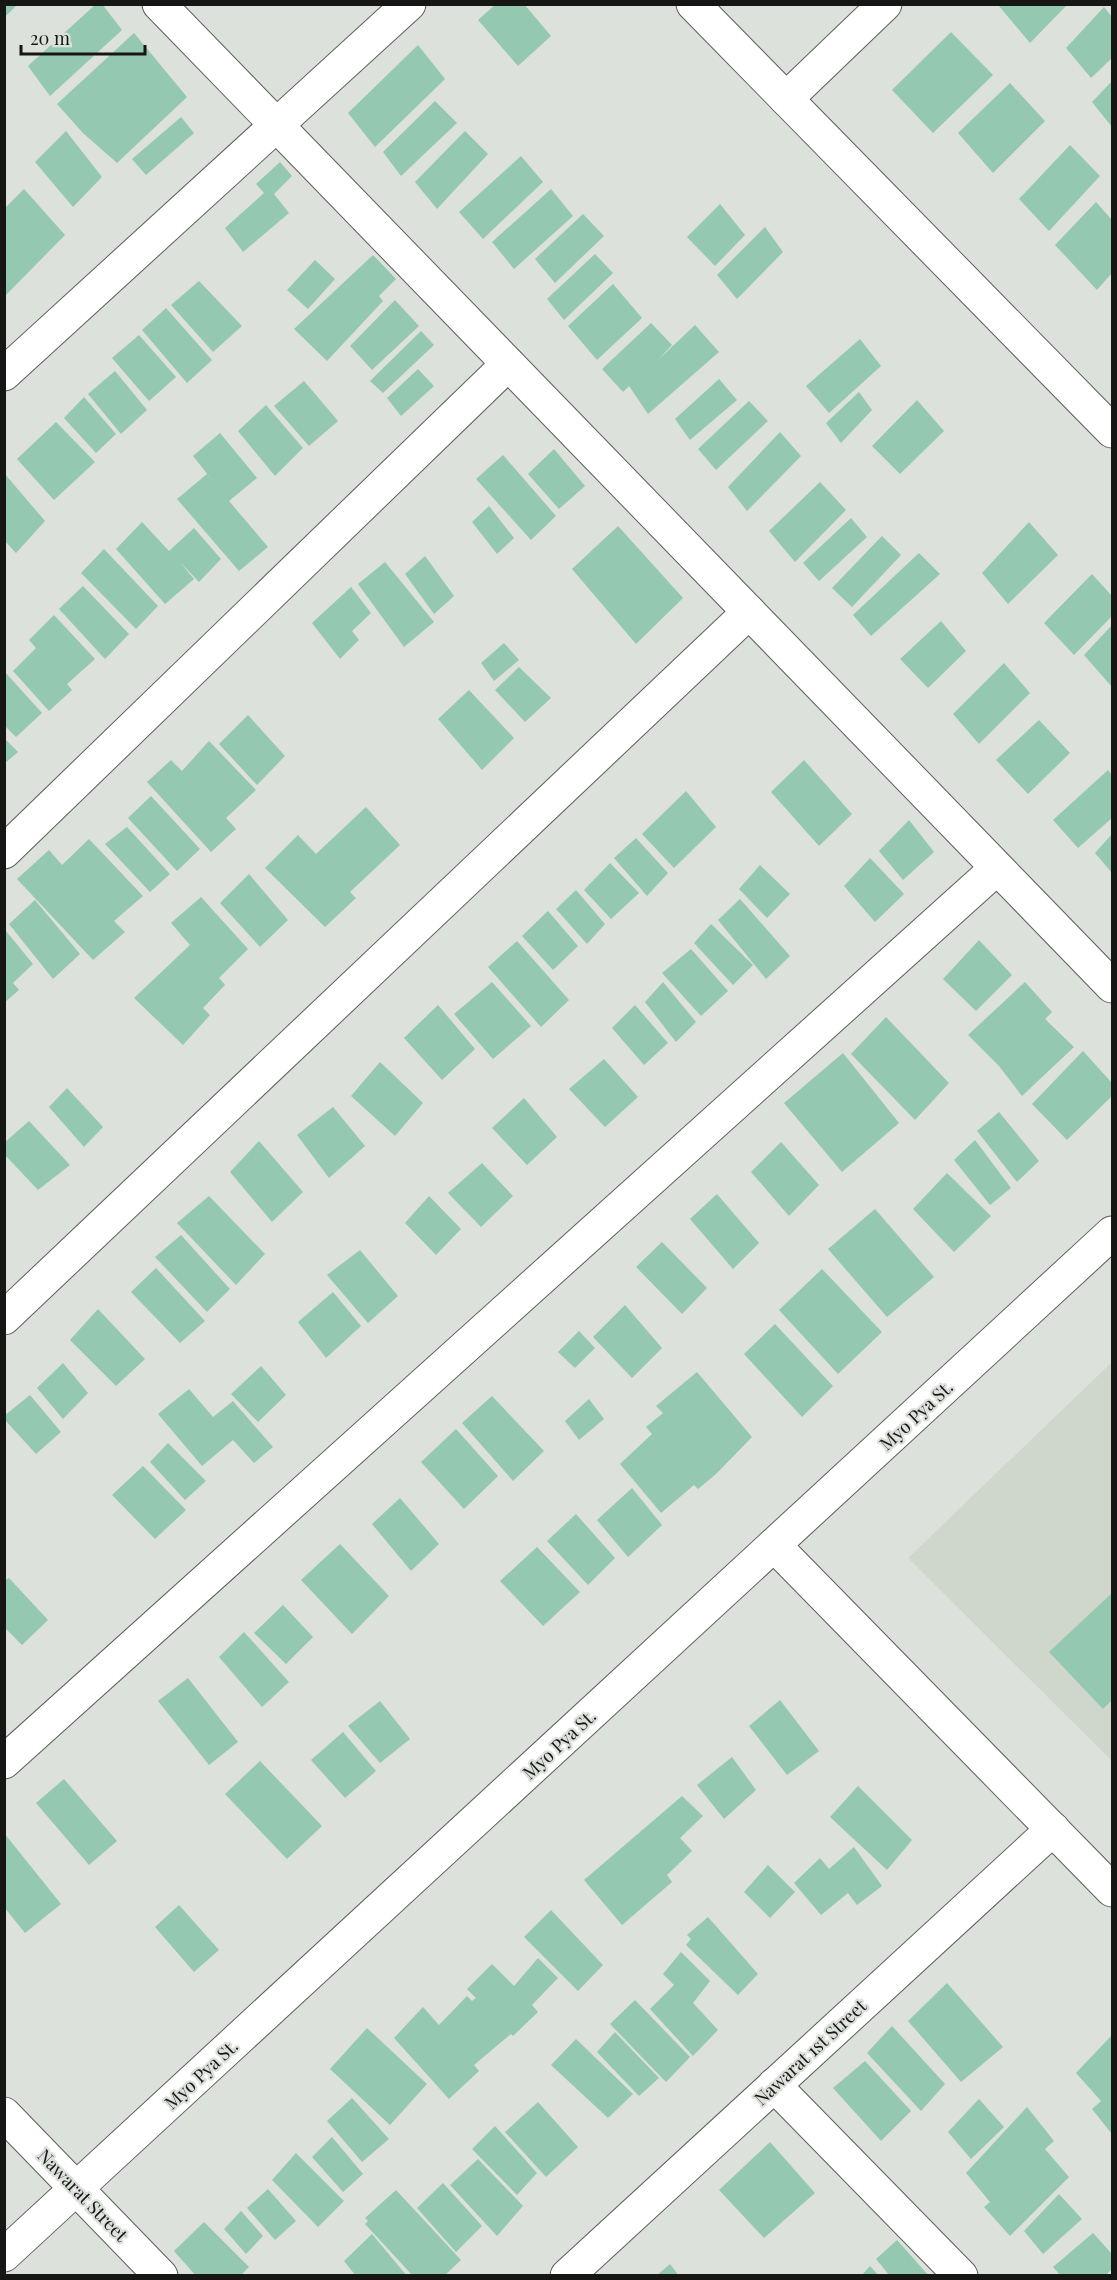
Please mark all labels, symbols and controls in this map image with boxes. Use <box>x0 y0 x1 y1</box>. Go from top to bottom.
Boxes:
scale bar <box>21 18 146 56</box>
text: 20 m <box>30 26 70 50</box>
street label: Myo Pya St. <box>874 1375 958 1455</box>
street label: Myo Pya St. <box>517 1704 601 1784</box>
street label: Nawarat 1st Street <box>749 1993 872 2110</box>
street label: Myo Pya St. <box>159 2034 243 2114</box>
street label: Nawarat Street <box>33 2144 134 2247</box>

